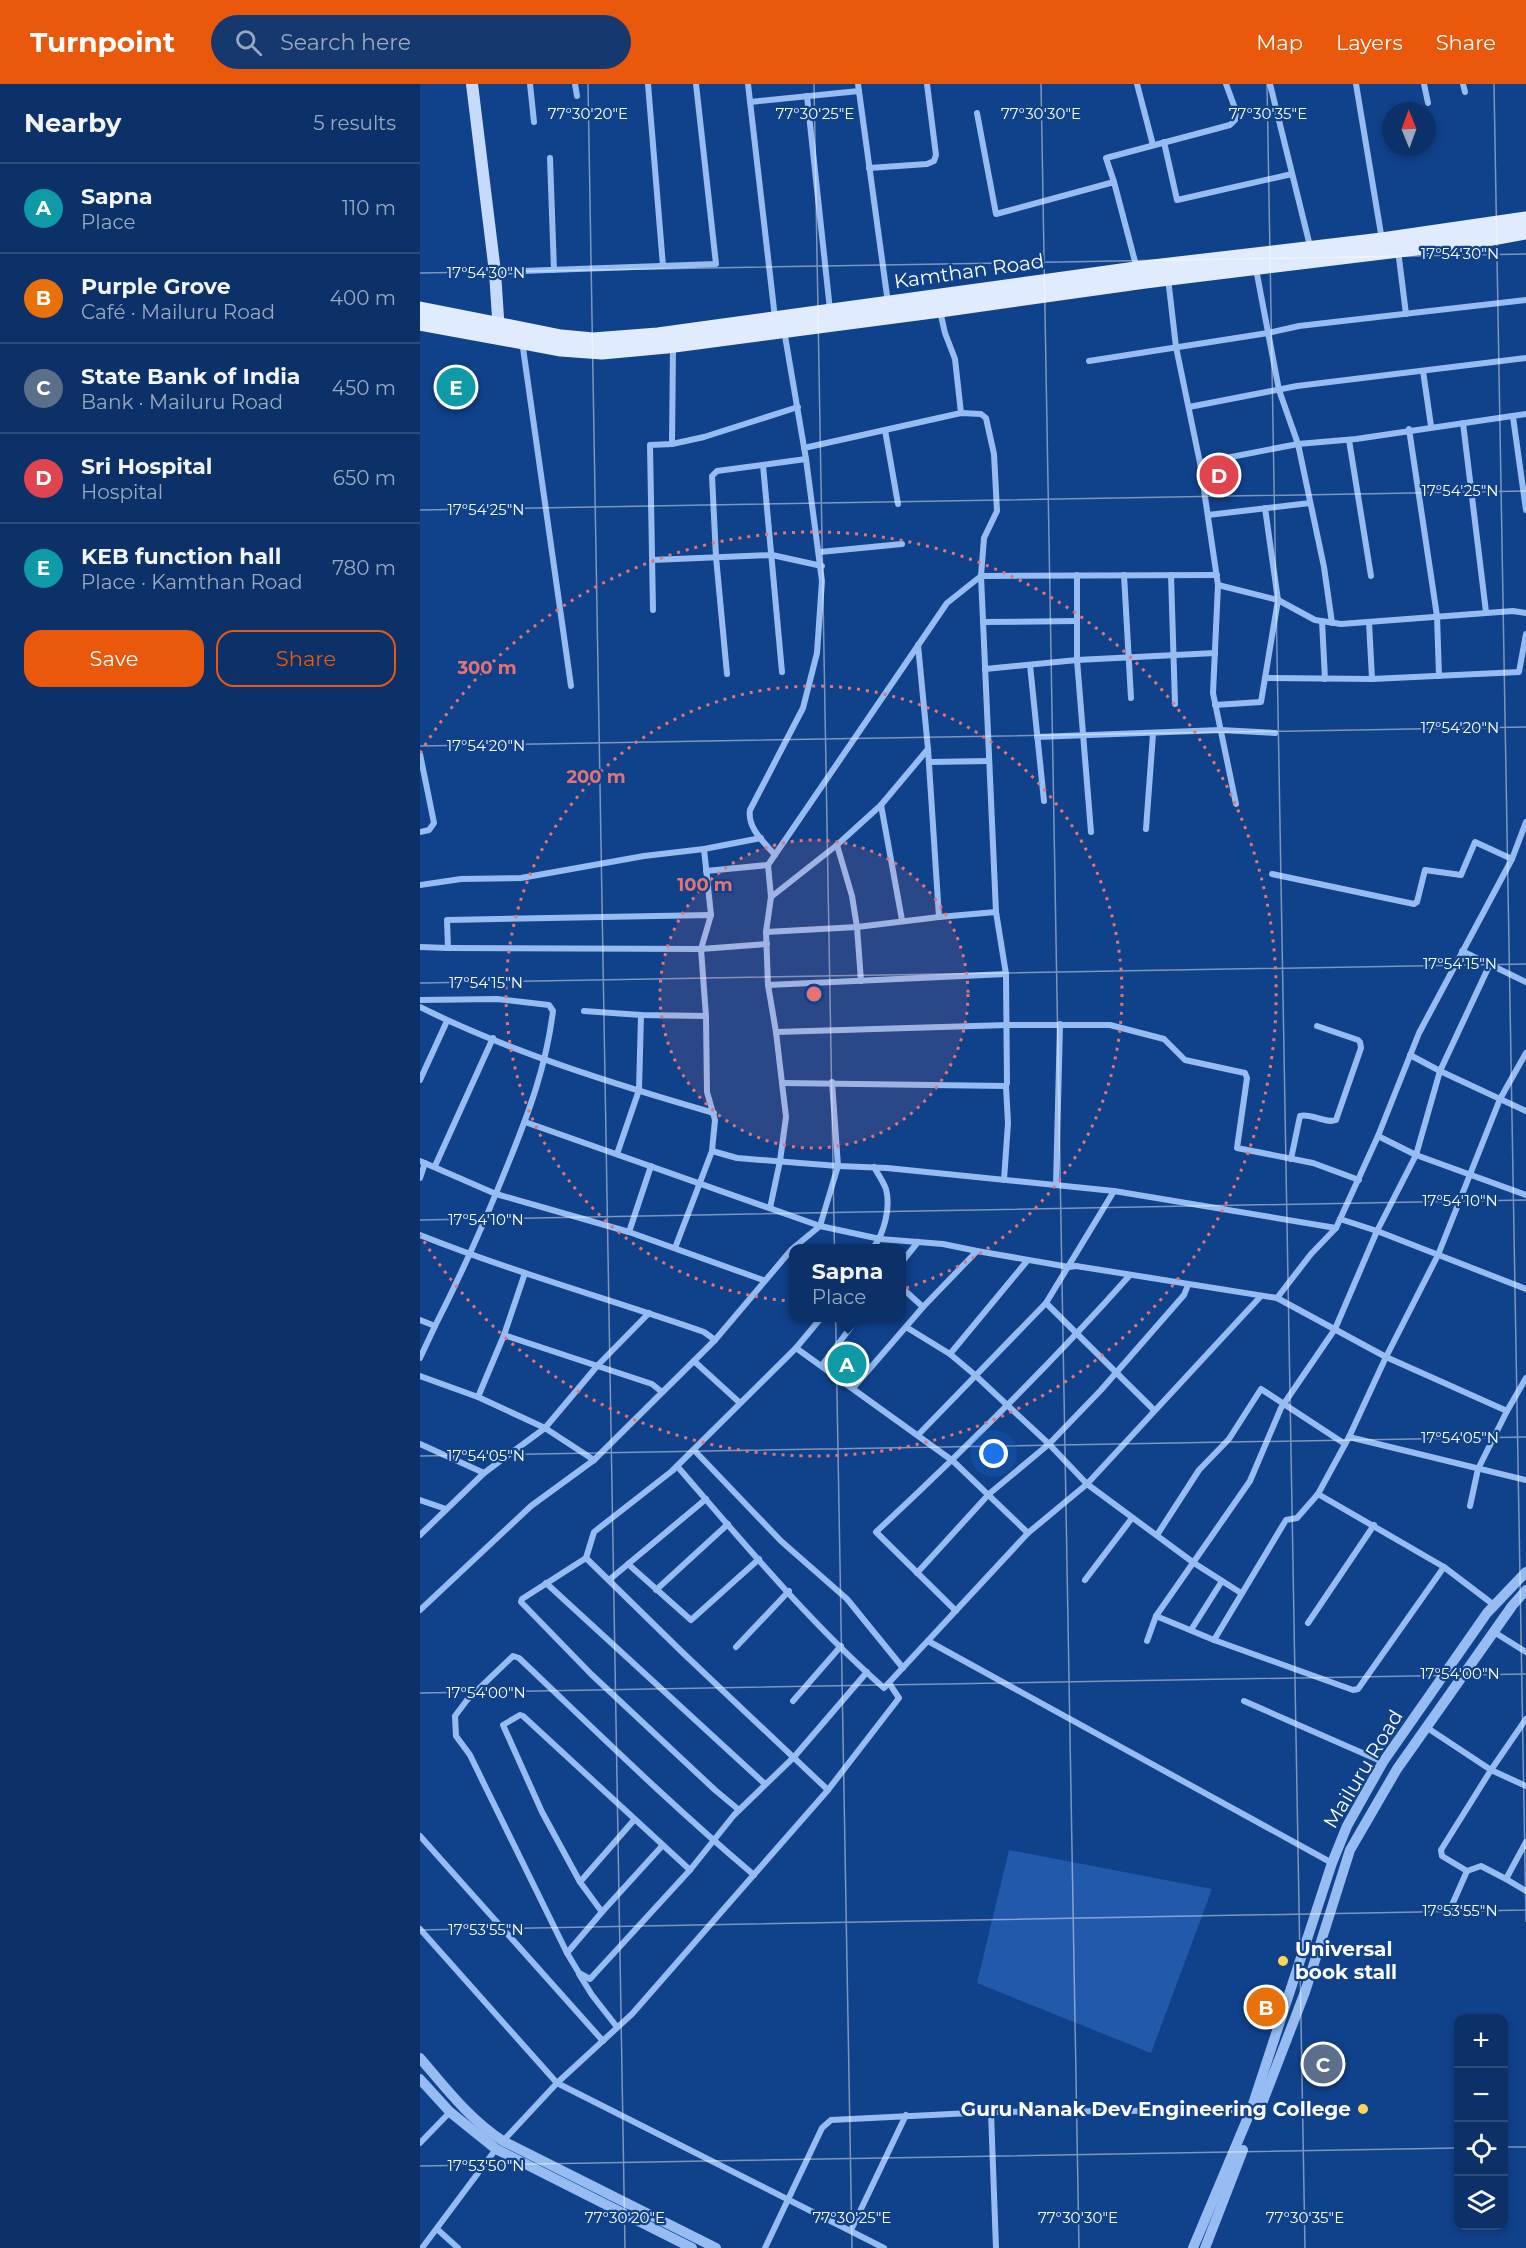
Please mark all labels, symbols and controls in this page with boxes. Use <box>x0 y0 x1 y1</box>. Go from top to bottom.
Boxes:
search box <box>211 15 631 69</box>
text: Turnpoint <box>30 25 175 59</box>
icon: search <box>232 26 265 59</box>
text: Search here <box>280 29 411 56</box>
text: Map <box>1256 30 1303 55</box>
text: Layers <box>1336 30 1403 55</box>
text: Share <box>1436 30 1496 55</box>
north arrow <box>1382 102 1436 156</box>
text: 77°30'20"E <box>548 104 628 123</box>
text: 77°30'25"E <box>776 104 854 123</box>
text: 77°30'30"E <box>1001 104 1081 123</box>
text: 77°30'35"E <box>1229 104 1307 123</box>
text: Nearby <box>24 107 121 139</box>
text: 5 results <box>313 111 396 135</box>
text: Sapna <box>81 183 153 210</box>
text: A <box>36 196 51 220</box>
text: 110 m <box>342 196 396 220</box>
text: Place <box>81 210 136 234</box>
text: 17°54'30"N <box>1421 244 1499 263</box>
street label: Kamthan Road <box>892 249 1046 293</box>
text: 17°54'30"N <box>447 263 525 282</box>
text: Purple Grove <box>81 273 231 300</box>
text: B <box>36 286 51 310</box>
text: 400 m <box>330 286 396 310</box>
text: Café · Mailuru Road <box>81 300 275 324</box>
text: State Bank of India <box>81 363 300 390</box>
pin: E <box>436 364 476 410</box>
text: C <box>36 376 51 400</box>
text: 450 m <box>332 376 396 400</box>
text: Bank · Mailuru Road <box>81 390 283 414</box>
pin: D <box>1200 452 1238 498</box>
text: Sri Hospital <box>81 453 212 480</box>
text: D <box>35 466 52 490</box>
text: 650 m <box>333 466 396 490</box>
text: Hospital <box>81 480 163 504</box>
text: 17°54'25"N <box>1422 481 1498 500</box>
text: 17°54'25"N <box>448 500 524 519</box>
text: KEB function hall <box>81 543 281 570</box>
text: E <box>37 556 50 580</box>
text: 780 m <box>332 556 396 580</box>
text: Place · Kamthan Road <box>81 570 303 594</box>
button: Save <box>24 630 204 687</box>
button: Share <box>216 630 396 687</box>
text: 300 m <box>456 657 517 679</box>
text: 17°54'20"N <box>1421 718 1499 737</box>
text: 17°54'20"N <box>447 736 525 755</box>
text: 200 m <box>566 766 626 788</box>
text: 100 m <box>677 874 733 896</box>
text: 17°54'15"N <box>1423 954 1497 973</box>
text: 17°54'15"N <box>449 973 523 992</box>
centre of rings <box>804 984 824 1004</box>
text: 17°54'10"N <box>1422 1191 1498 1210</box>
text: 17°54'10"N <box>448 1210 524 1229</box>
popup <box>789 1244 906 1322</box>
text: Sapna <box>812 1258 883 1285</box>
text: Place <box>812 1285 866 1309</box>
pin: A <box>828 1342 866 1386</box>
text: 17°54'05"N <box>1421 1428 1499 1447</box>
your location <box>979 1439 1008 1468</box>
text: 17°54'05"N <box>447 1446 525 1465</box>
text: 17°54'00"N <box>1420 1664 1500 1683</box>
text: 17°54'00"N <box>446 1683 526 1702</box>
street label: Mailuru Road <box>1318 1705 1408 1833</box>
text: 17°53'55"N <box>1422 1901 1498 1920</box>
text: 17°53'55"N <box>448 1920 524 1939</box>
place label: Universal book stall <box>1295 1937 1397 1984</box>
marker: Universal book stall <box>1276 1954 1290 1968</box>
pin: B <box>1246 1984 1286 2030</box>
map controls <box>1454 2014 1508 2230</box>
button: + <box>1454 2014 1508 2068</box>
pin: C <box>1304 2042 1342 2086</box>
button: − <box>1454 2068 1508 2122</box>
place label: Guru Nanak Dev Engineering College <box>961 2097 1351 2121</box>
marker: Guru Nanak Dev Engineering College <box>1356 2102 1370 2116</box>
button: locate <box>1454 2122 1508 2176</box>
text: 17°53'50"N <box>448 2156 524 2175</box>
button: layers <box>1454 2176 1508 2230</box>
text: 77°30'20"E <box>585 2208 665 2227</box>
text: 77°30'25"E <box>813 2208 891 2227</box>
text: 77°30'30"E <box>1038 2208 1118 2227</box>
text: 77°30'35"E <box>1266 2208 1344 2227</box>

